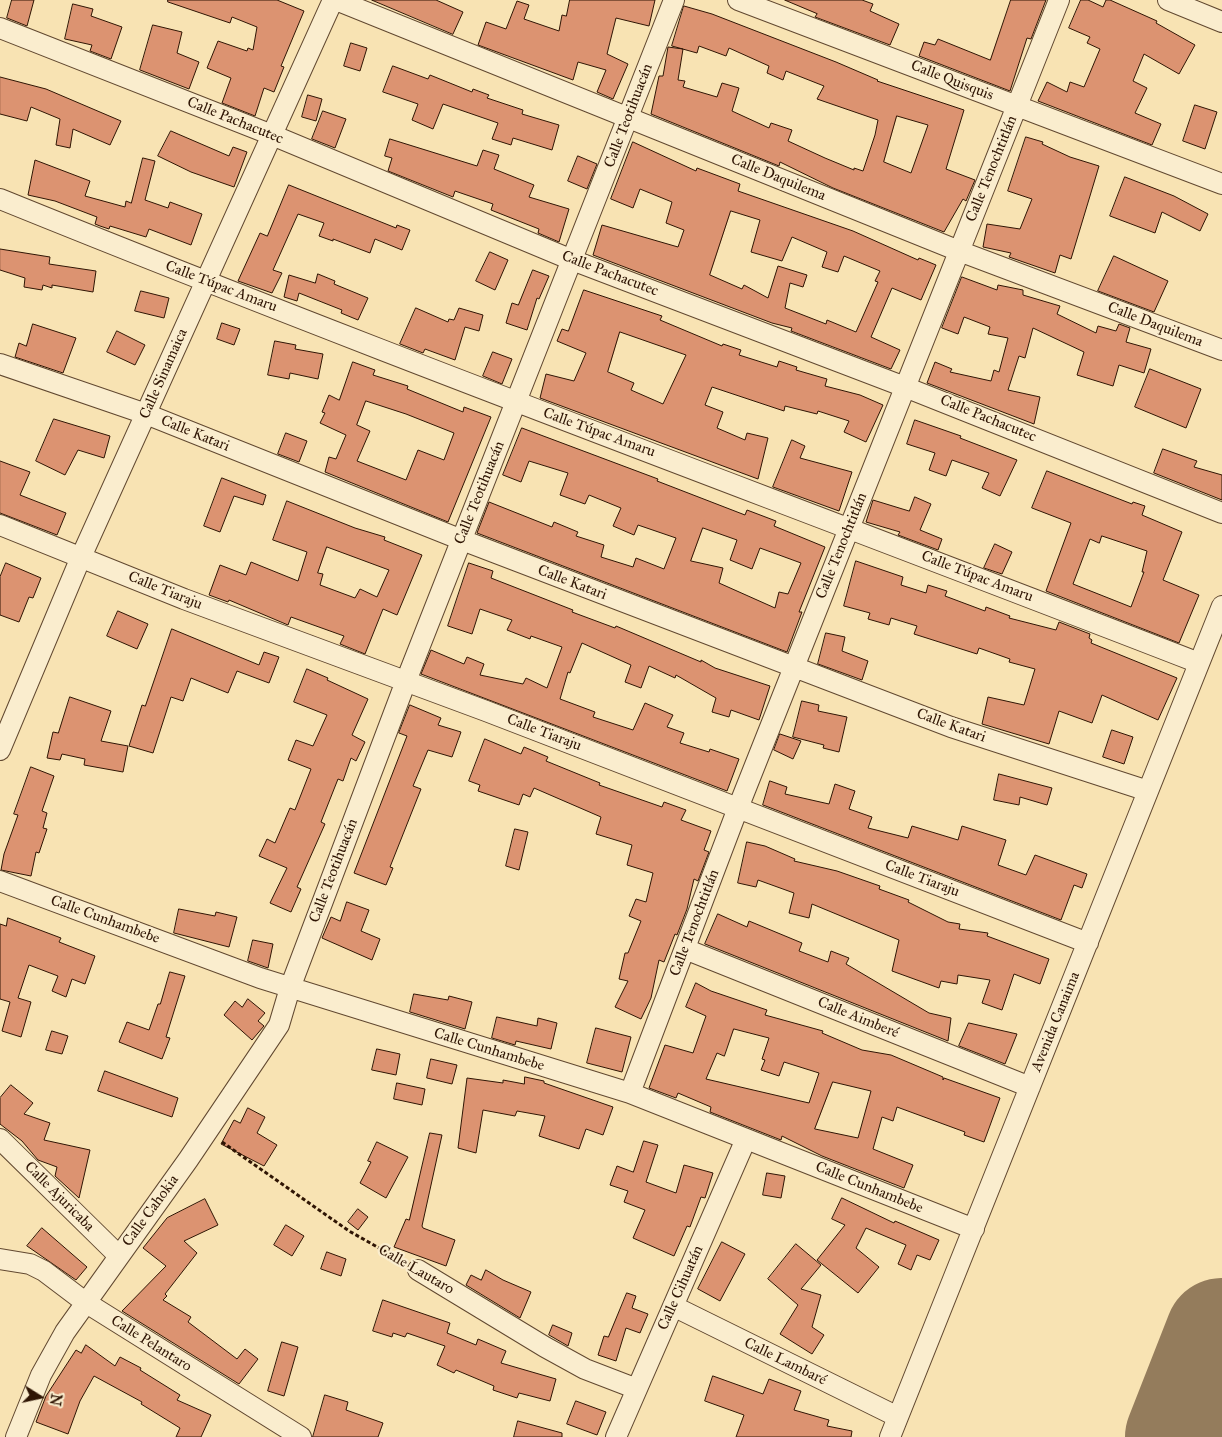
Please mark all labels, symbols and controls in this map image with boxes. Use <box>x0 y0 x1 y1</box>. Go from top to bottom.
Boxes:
street label: Calle Quisquis <box>908 57 996 105</box>
street label: Calle Teotihuacán <box>601 61 657 171</box>
street label: Calle Pachacutec <box>184 94 286 148</box>
street label: Calle Tenochtitlán <box>962 113 1022 225</box>
street label: Calle Daquilema <box>728 151 828 205</box>
street label: Calle Pachacutec <box>559 247 661 301</box>
street label: Calle Túpac Amaru <box>163 257 279 317</box>
street label: Calle Daquilema <box>1105 299 1205 351</box>
street label: Calle Sinamaica <box>136 326 192 422</box>
street label: Calle Pachacutec <box>937 392 1039 446</box>
street label: Calle Túpac Amaru <box>540 404 658 462</box>
street label: Calle Katari <box>158 412 232 456</box>
street label: Calle Teotihuacán <box>451 439 509 547</box>
street label: Calle Tenochtitlán <box>812 490 872 602</box>
street label: Calle Túpac Amaru <box>919 547 1035 607</box>
street label: Calle Katari <box>535 562 609 604</box>
street label: Calle Tiaraju <box>125 568 205 614</box>
street label: Calle Katari <box>914 705 988 747</box>
street label: Calle Tiaraju <box>504 711 584 755</box>
street label: Calle Teotihuacán <box>306 816 362 926</box>
street label: Calle Tiaraju <box>882 857 962 901</box>
street label: Calle Tenochtitlán <box>666 867 724 979</box>
street label: Calle Cunhambebe <box>48 892 162 948</box>
street label: Avenida Canaima <box>1028 969 1084 1075</box>
street label: Calle Aimberé <box>815 994 901 1042</box>
street label: Calle Cunhambebe <box>432 1025 546 1075</box>
street label: Calle Ajuricaba <box>20 1158 98 1236</box>
street label: Calle Cunhambebe <box>812 1158 926 1218</box>
street label: Calle Cahokia <box>119 1172 183 1250</box>
street label: Calle Lautaro <box>375 1241 457 1299</box>
street label: Calle Cihuatán <box>654 1243 708 1333</box>
street label: Calle Pelantaro <box>107 1312 195 1376</box>
street label: Calle Lambaré <box>741 1334 829 1390</box>
north arrow <box>15 1372 65 1422</box>
text: N <box>46 1392 65 1407</box>

